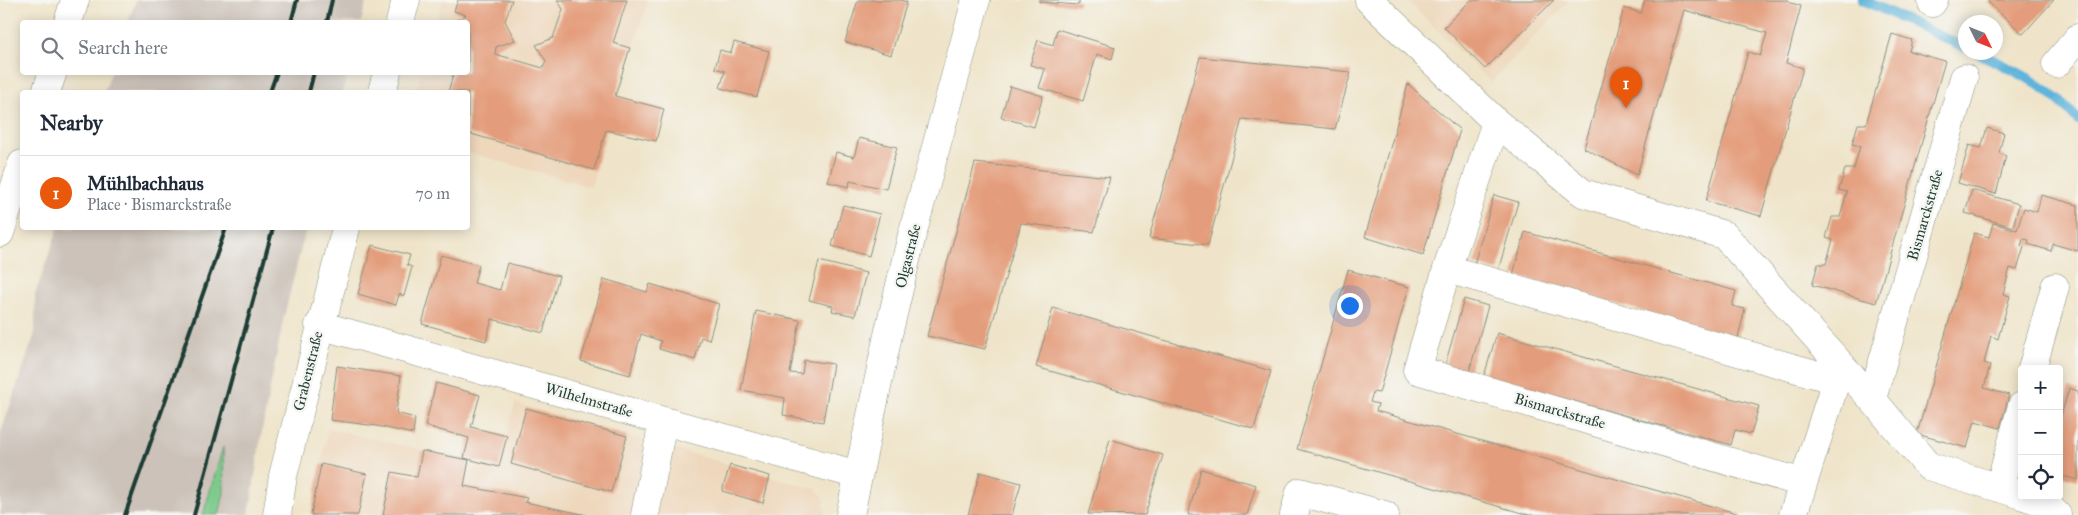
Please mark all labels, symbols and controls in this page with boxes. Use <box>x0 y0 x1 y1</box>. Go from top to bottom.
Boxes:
north arrow <box>1958 15 2003 60</box>
search box <box>20 20 470 75</box>
icon: search <box>38 34 66 62</box>
text: Search here <box>78 36 168 59</box>
pin: 1 <box>1610 67 1642 108</box>
text: Nearby <box>40 110 103 136</box>
street label: Bismarckstraße <box>1903 167 1947 263</box>
text: Mühlbachhaus <box>87 172 204 195</box>
text: 1 <box>53 184 59 203</box>
text: 70 m <box>415 184 450 203</box>
text: Place · Bismarckstraße <box>87 195 231 214</box>
street label: Olgastraße <box>891 222 925 290</box>
your location <box>1337 293 1363 319</box>
street label: Grabenstraße <box>289 329 327 413</box>
map controls <box>2018 365 2063 500</box>
button: + <box>2018 365 2063 410</box>
street label: Wilhelmstraße <box>543 379 635 421</box>
street label: Bismarckstraße <box>1512 389 1608 433</box>
button: − <box>2018 410 2063 455</box>
button: locate <box>2018 455 2063 500</box>

